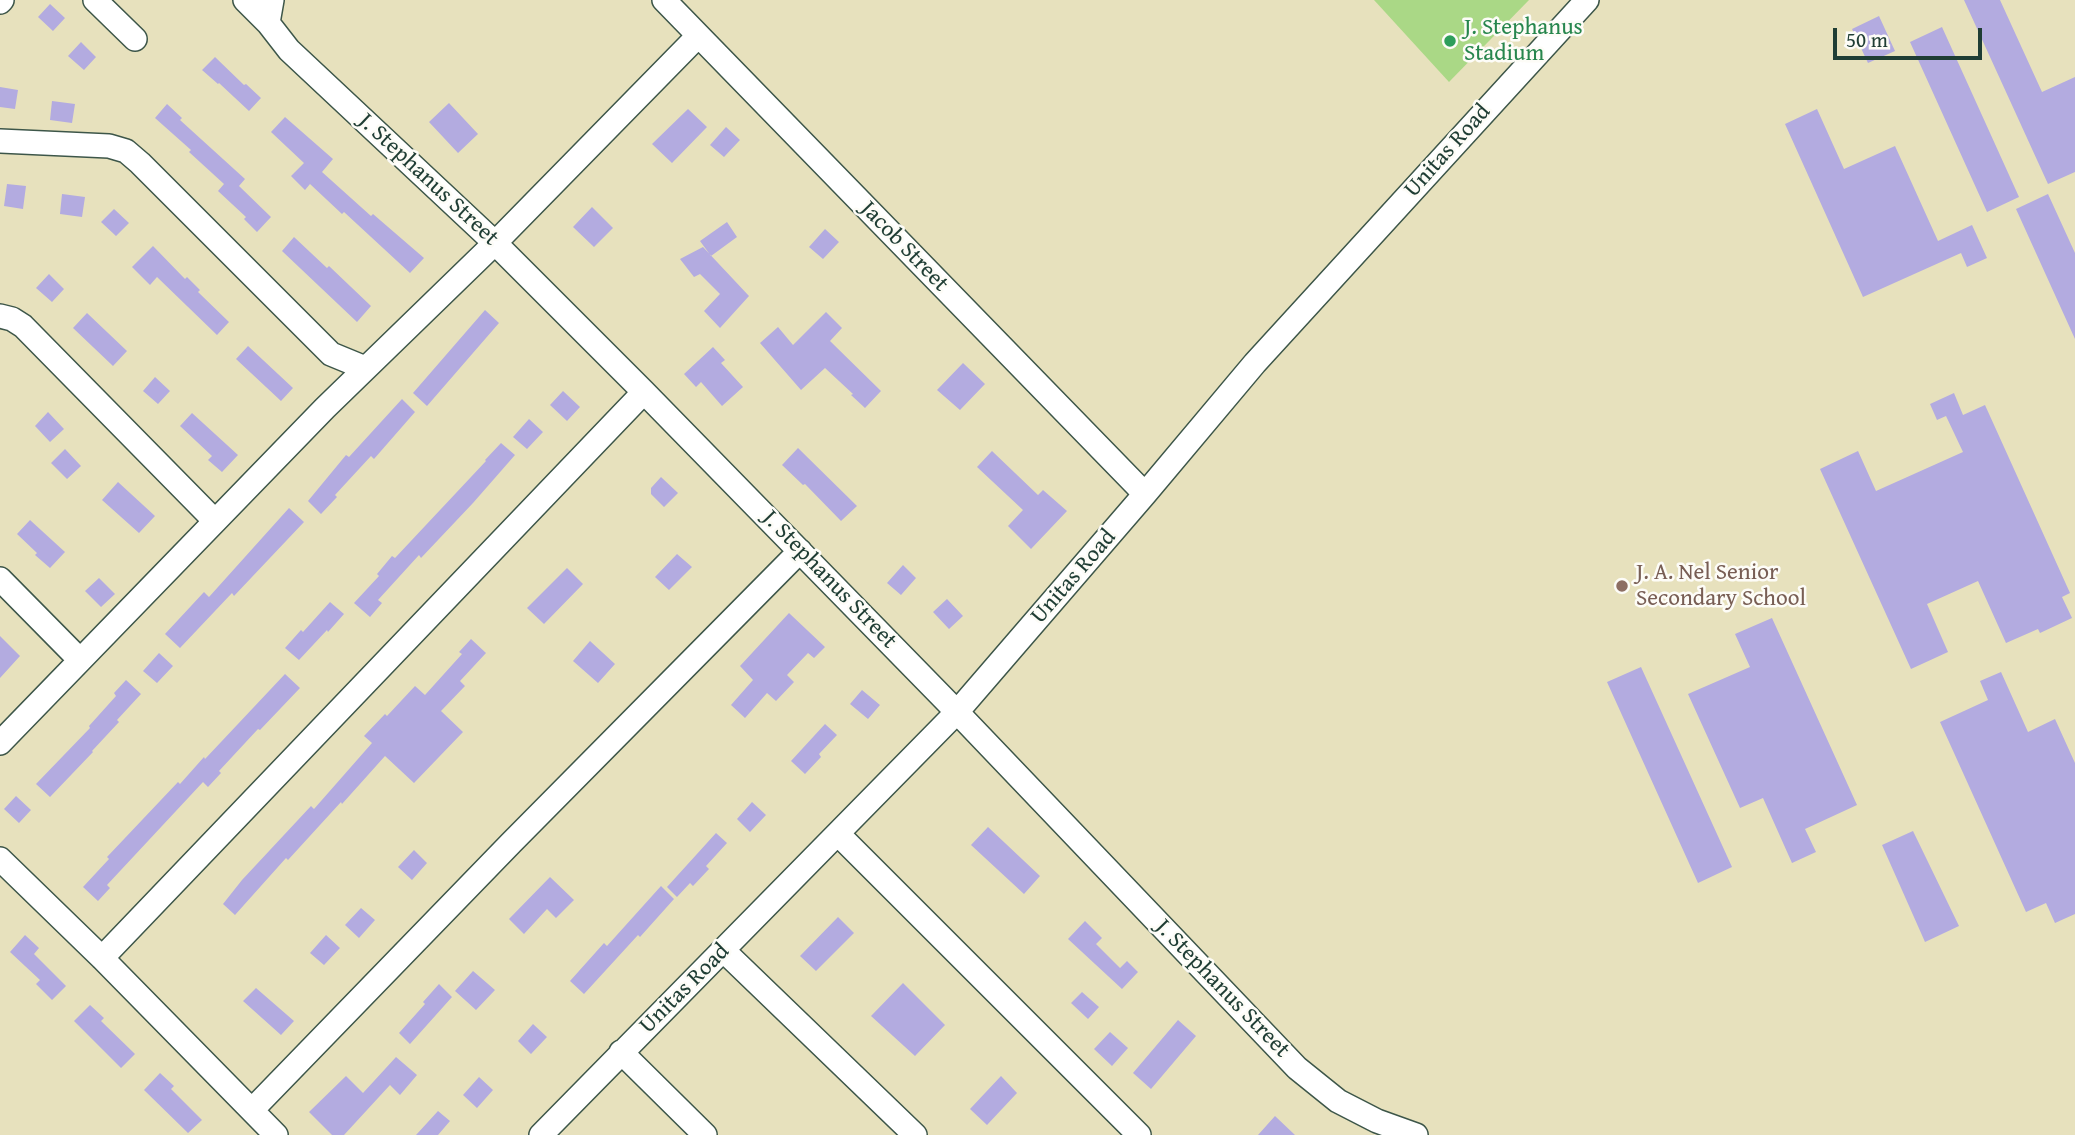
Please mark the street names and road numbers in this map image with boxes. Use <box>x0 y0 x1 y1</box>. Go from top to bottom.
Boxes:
street label: Unitas Road <box>1399 99 1497 203</box>
street label: J. Stephanus Street <box>352 108 504 252</box>
street label: Jacob Street <box>854 196 954 298</box>
street label: J. Stephanus Street <box>756 505 902 655</box>
street label: Unitas Road <box>1026 524 1122 630</box>
street label: J. Stephanus Street <box>1149 914 1295 1064</box>
street label: Unitas Road <box>634 938 736 1040</box>

